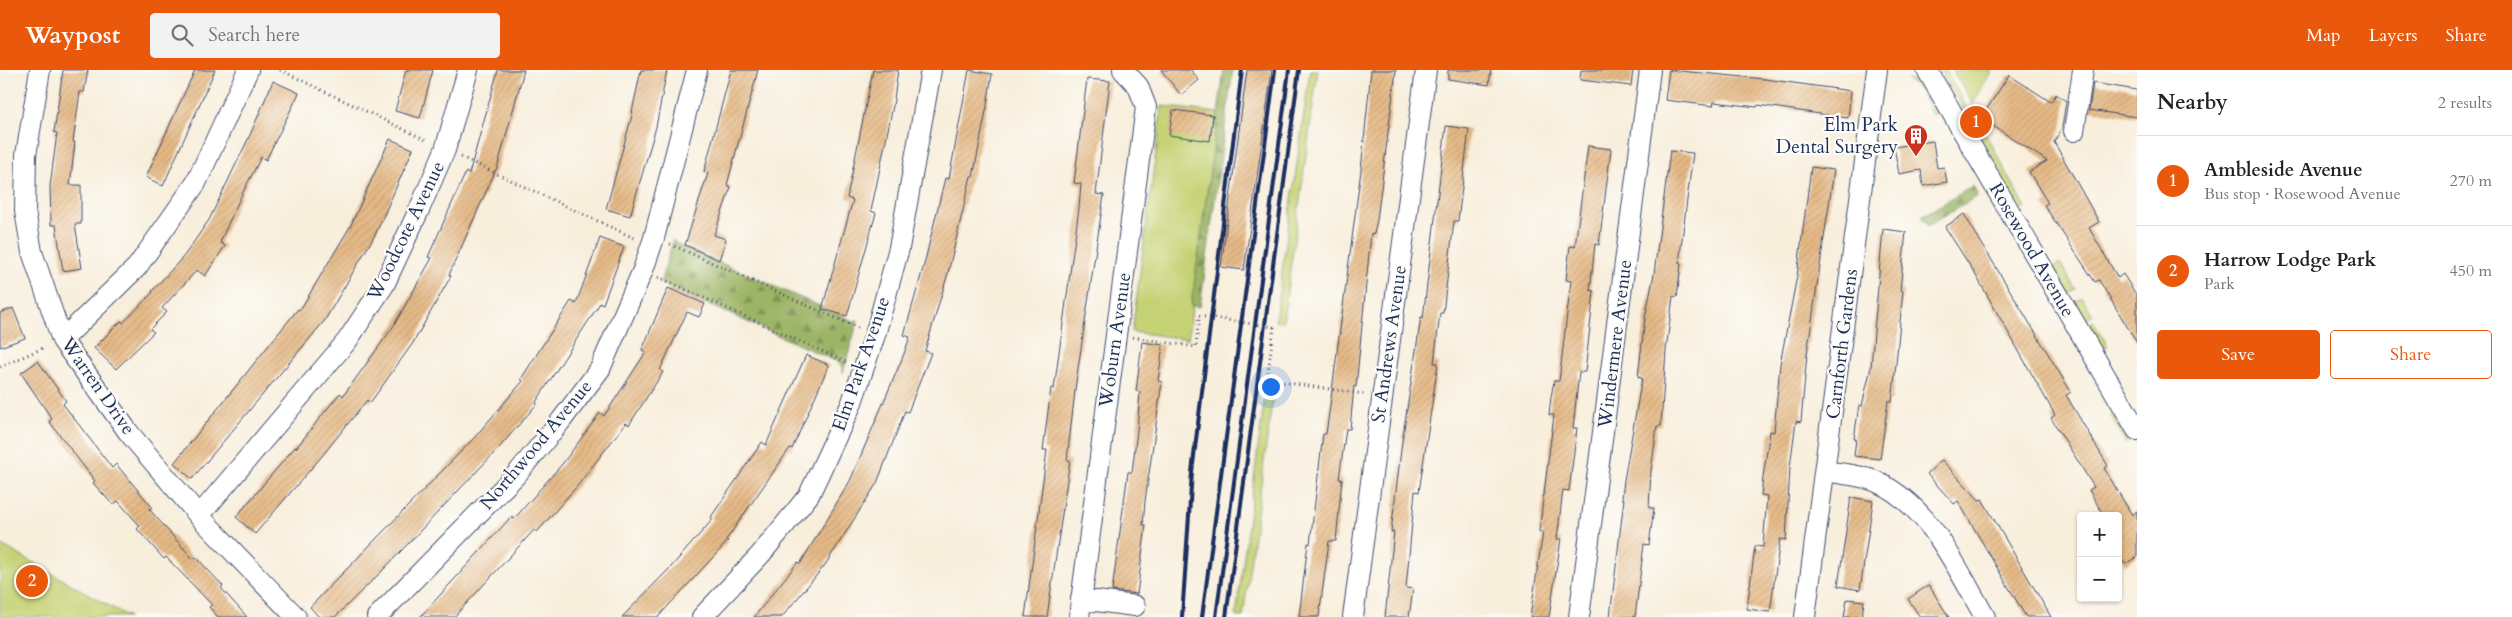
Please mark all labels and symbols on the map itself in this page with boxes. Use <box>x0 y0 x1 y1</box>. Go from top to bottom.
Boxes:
pin: 1 <box>1960 103 1992 141</box>
place label: Elm Park Dental Surgery <box>1776 112 1899 160</box>
building icon: Elm Park Dental Surgery <box>1903 123 1929 157</box>
street label: Woodcote Avenue <box>361 157 451 306</box>
street label: Rosewood Avenue <box>1983 178 2081 322</box>
street label: Windermere Avenue <box>1592 258 1638 431</box>
street label: St Andrews Avenue <box>1365 264 1413 424</box>
street label: Carnforth Gardens <box>1820 267 1864 421</box>
street label: Woburn Avenue <box>1093 271 1137 410</box>
street label: Elm Park Avenue <box>826 293 896 435</box>
street label: Warren Drive <box>54 331 141 440</box>
street label: Northwood Avenue <box>474 374 598 516</box>
your location <box>1258 374 1284 400</box>
pin: 2 <box>16 562 48 600</box>

